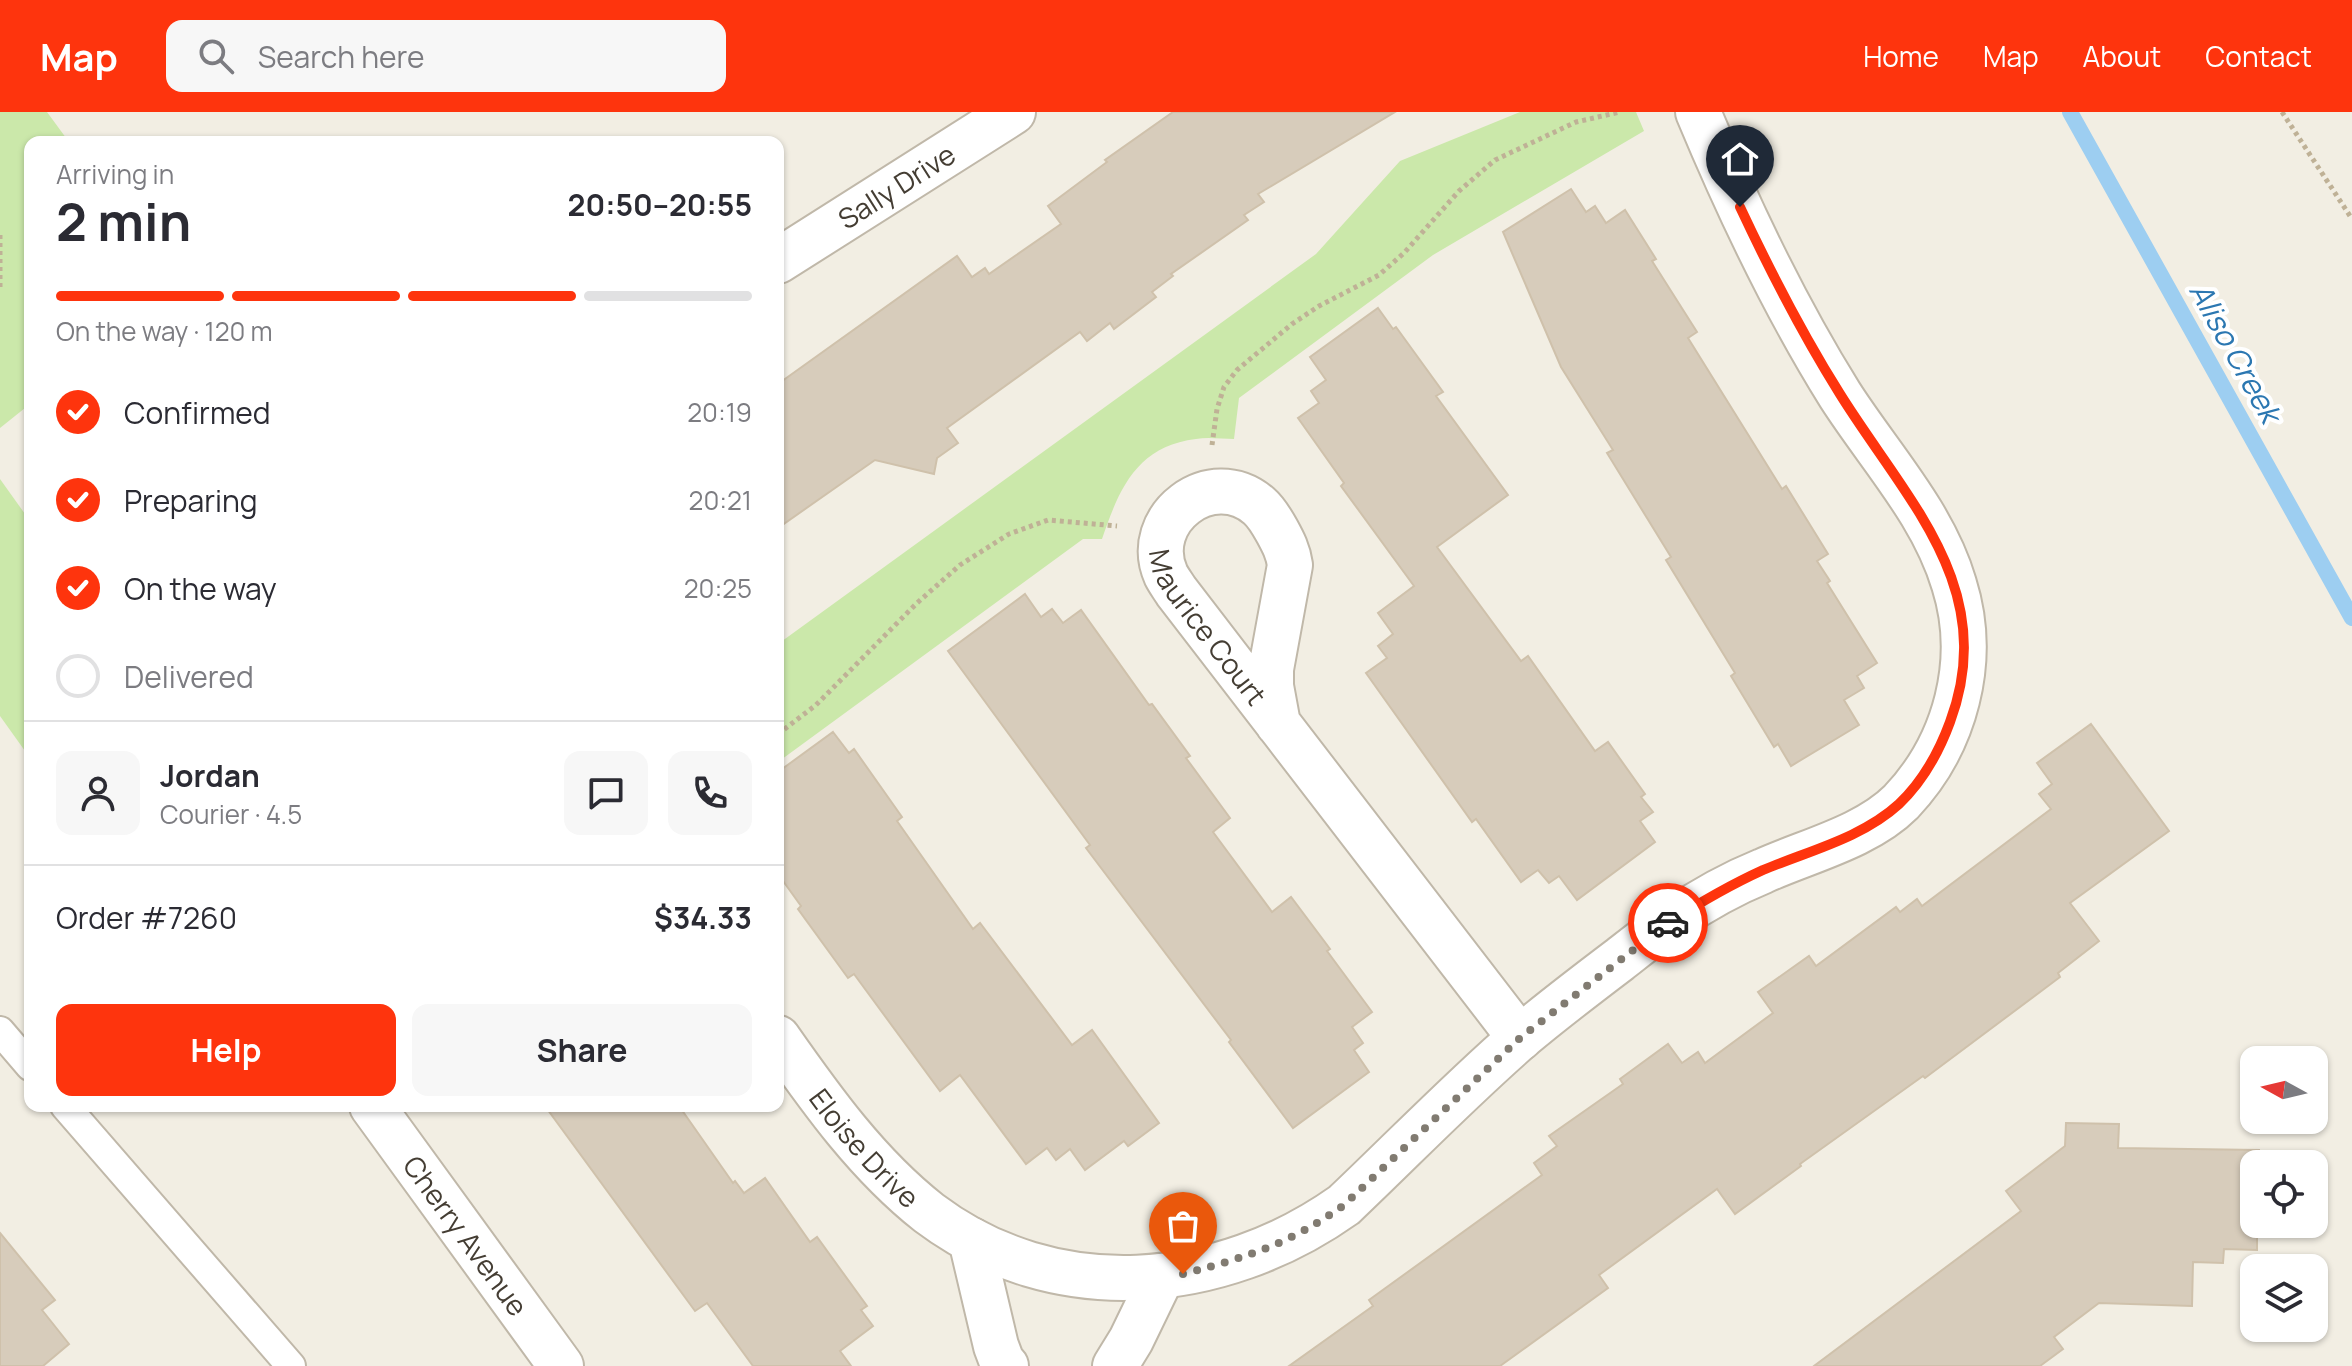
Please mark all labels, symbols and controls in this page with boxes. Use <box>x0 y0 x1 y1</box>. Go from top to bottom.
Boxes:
search box <box>166 20 726 92</box>
text: Map <box>40 30 118 82</box>
icon: search <box>194 34 238 78</box>
text: Search here <box>258 36 425 77</box>
text: Home <box>1863 37 1939 75</box>
text: Map <box>1983 37 2039 75</box>
text: About <box>2083 37 2161 75</box>
text: Contact <box>2205 37 2312 75</box>
pin <box>1706 125 1774 207</box>
street label: Sally Drive <box>830 135 962 237</box>
icon: home <box>1718 137 1762 181</box>
text: Arriving in <box>56 156 174 192</box>
text: 20:50–20:55 <box>568 184 752 225</box>
text: 2 min <box>56 186 191 257</box>
water label: Aliso Creek <box>2181 275 2293 433</box>
text: On the way · 120 m <box>56 313 273 349</box>
icon: check <box>56 390 100 434</box>
text: Confirmed <box>124 392 271 433</box>
text: 20:19 <box>687 394 752 430</box>
icon: check <box>56 478 100 522</box>
text: Preparing <box>124 480 258 521</box>
text: 20:21 <box>689 482 752 518</box>
street label: Maurice Court <box>1141 546 1276 713</box>
icon: check <box>56 566 100 610</box>
text: On the way <box>124 568 277 609</box>
text: 20:25 <box>684 570 752 606</box>
text: Delivered <box>124 656 254 697</box>
button: person <box>56 751 140 835</box>
button: chat <box>564 751 648 835</box>
button: phone <box>668 751 752 835</box>
text: Jordan <box>160 755 260 796</box>
text: Courier · 4.5 <box>160 796 302 832</box>
courier <box>1628 883 1708 963</box>
text: Order #7260 <box>56 897 237 938</box>
text: $34.33 <box>654 897 752 938</box>
icon: car <box>1646 901 1690 945</box>
button: Help <box>56 1004 396 1096</box>
button: Share <box>412 1004 752 1096</box>
north arrow <box>2240 1046 2328 1134</box>
map controls <box>2240 1046 2328 1342</box>
street label: Eloise Drive <box>801 1080 928 1216</box>
street label: Cherry Avenue <box>395 1148 537 1323</box>
button: locate <box>2240 1150 2328 1238</box>
pin <box>1149 1192 1217 1274</box>
icon: bag <box>1161 1204 1205 1248</box>
button: layers <box>2240 1254 2328 1342</box>

